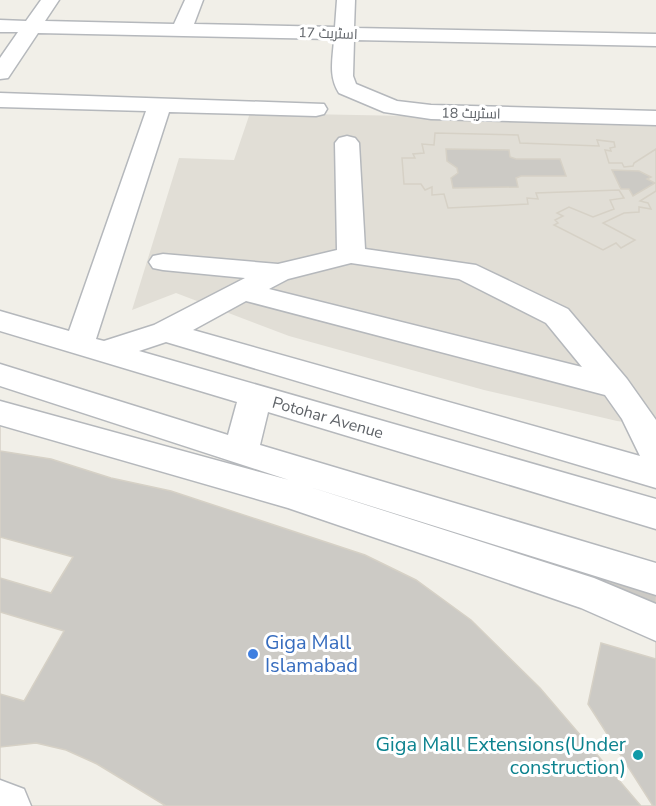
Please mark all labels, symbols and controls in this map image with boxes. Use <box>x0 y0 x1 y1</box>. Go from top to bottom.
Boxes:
street label: اسٹریٹ 17 <box>298 23 358 44</box>
street label: اسٹریٹ 18 <box>441 103 501 124</box>
street label: Potohar Avenue <box>269 392 386 444</box>
place label: Giga Mall Islamabad <box>265 629 358 679</box>
marker: Giga Mall Islamabad <box>246 647 260 661</box>
place label: Giga Mall Extensions(Under construction) <box>376 731 626 781</box>
marker: Giga Mall Extensions(Under construction) <box>631 748 645 762</box>

